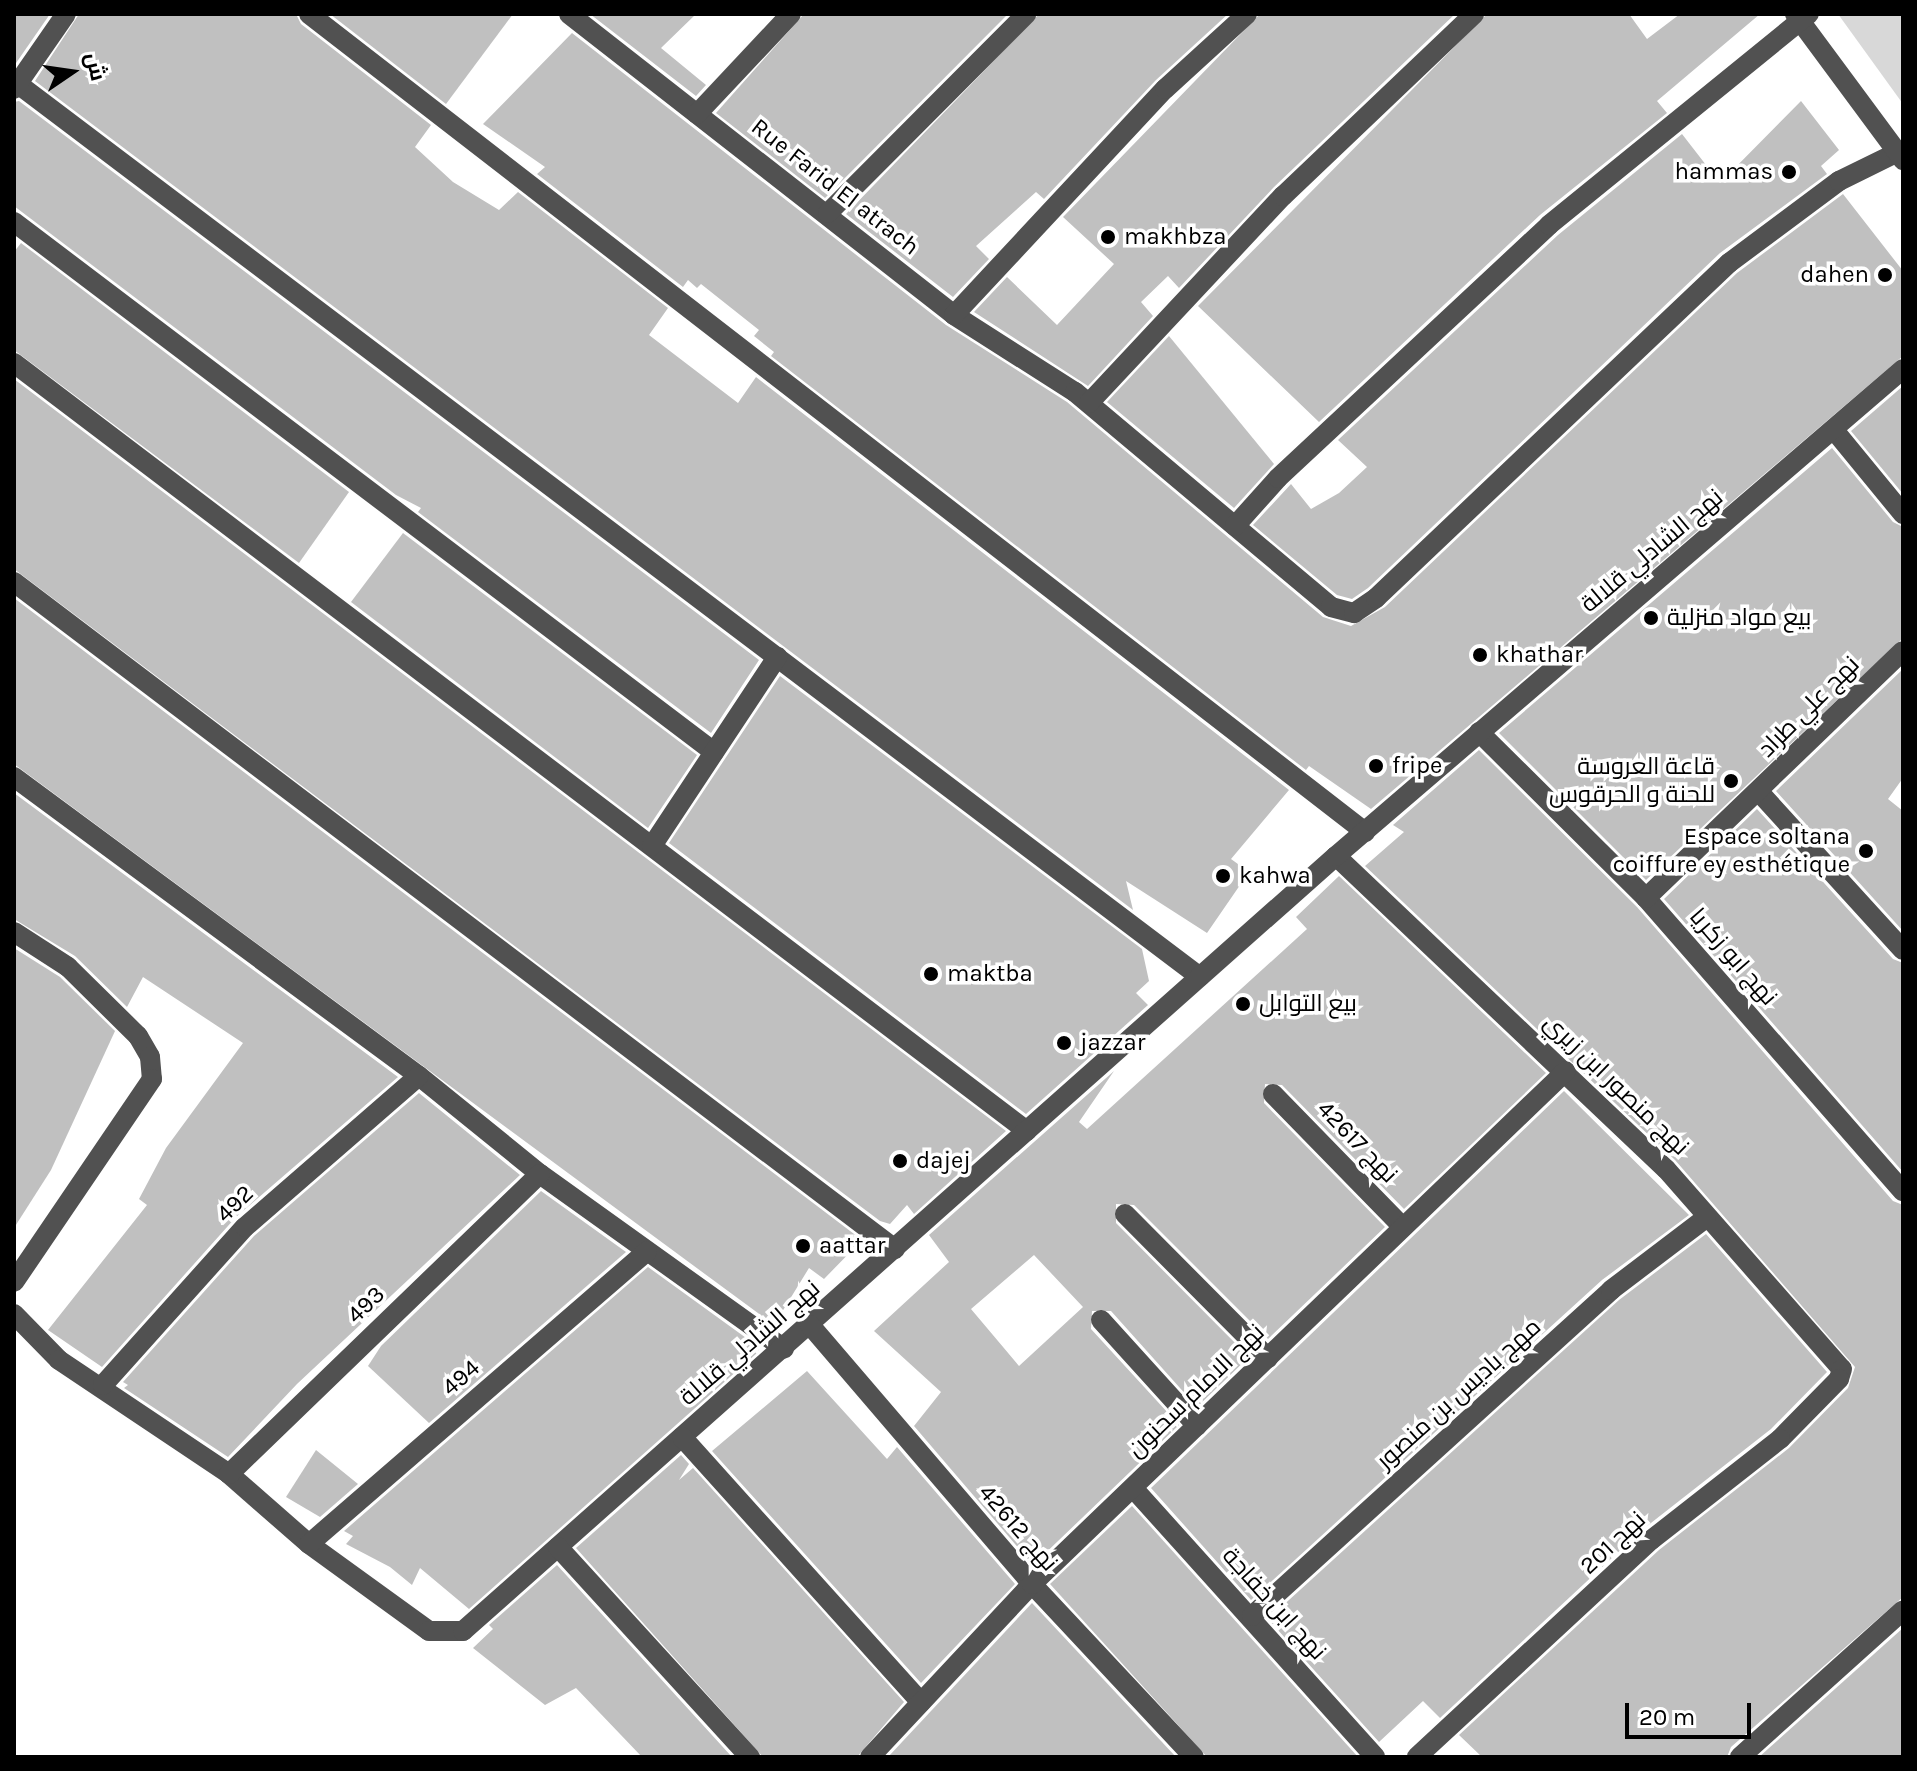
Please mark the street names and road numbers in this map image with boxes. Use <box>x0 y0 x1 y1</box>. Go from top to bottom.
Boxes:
street label: Rue Farid El atrach <box>745 113 925 261</box>
street label: نهج الشادلي قلالة <box>1575 483 1729 619</box>
street label: نهج علي طراد <box>1752 650 1866 764</box>
street label: نهج ابو زكريا <box>1683 903 1783 1011</box>
street label: نهج منصور ابن زيري <box>1537 1008 1695 1162</box>
street label: نهج 42617 <box>1311 1095 1403 1189</box>
street label: 492 <box>210 1179 260 1229</box>
street label: نهج الشادلي قلالة <box>674 1274 826 1412</box>
street label: 493 <box>341 1280 391 1330</box>
street label: مهج باديس بن منصور <box>1371 1313 1547 1475</box>
street label: نهج الامام سحنون <box>1121 1318 1271 1464</box>
street label: 494 <box>436 1354 486 1402</box>
street label: نهج 42612 <box>972 1479 1064 1577</box>
street label: نهج 201 <box>1574 1505 1652 1581</box>
street label: نهج ابن خفاجة <box>1216 1542 1332 1666</box>

